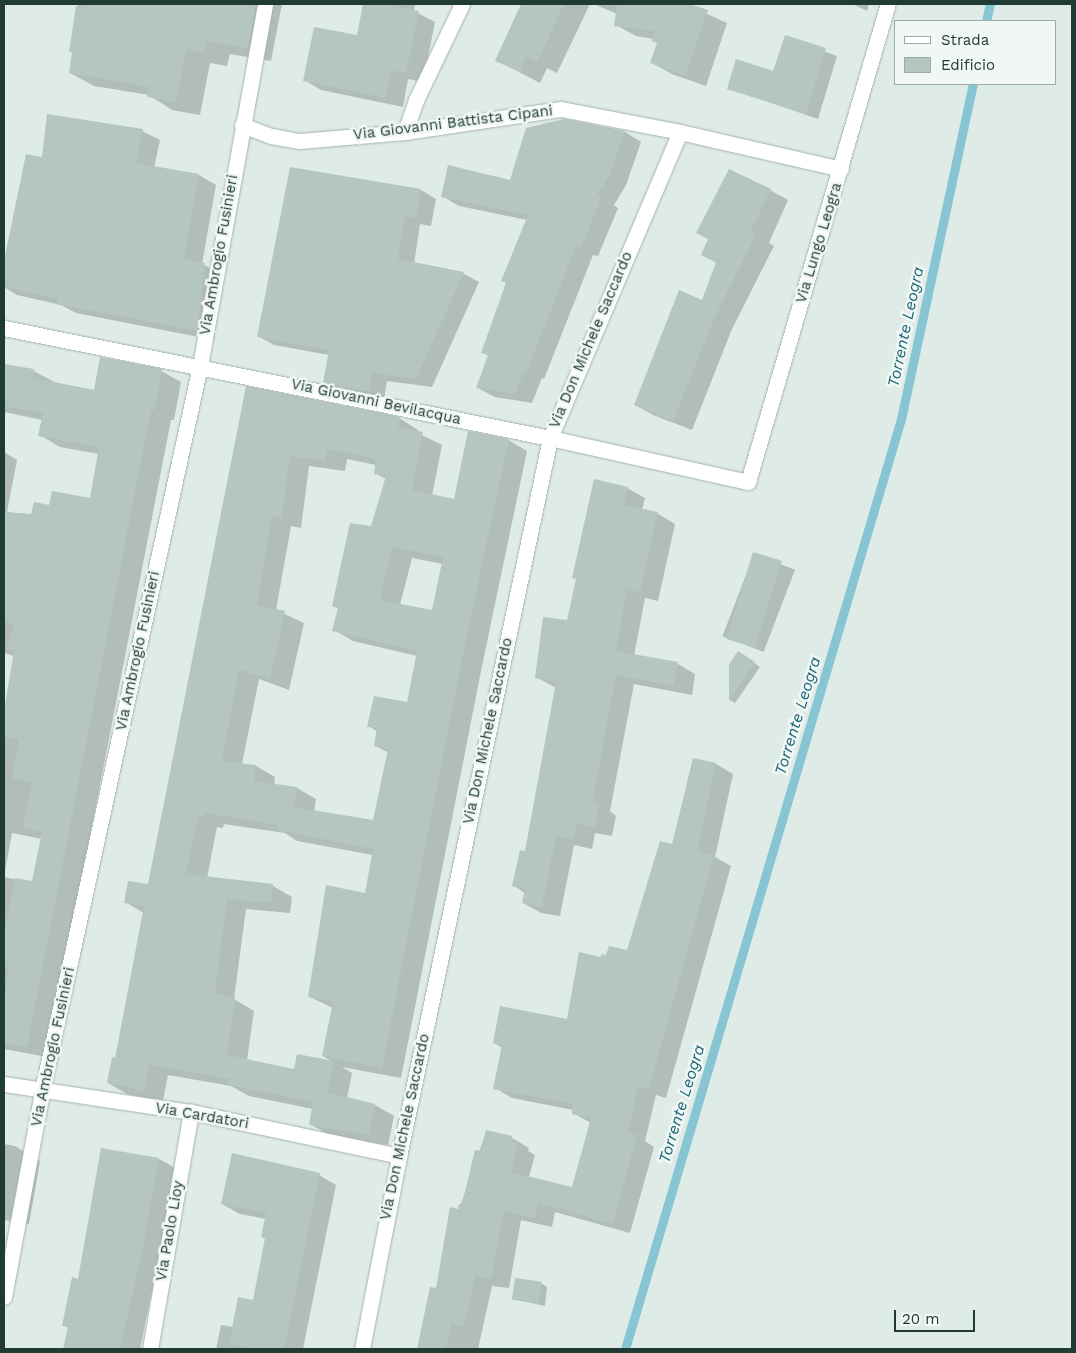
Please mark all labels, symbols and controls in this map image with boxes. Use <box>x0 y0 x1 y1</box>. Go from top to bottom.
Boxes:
legend <box>894 20 1056 85</box>
text: Strada <box>941 31 989 49</box>
text: Edificio <box>941 56 995 74</box>
street label: Via Giovanni Battista Cipani <box>352 102 554 144</box>
street label: Via Ambrogio Fusinieri <box>196 173 242 337</box>
street label: Via Lungo Leogra <box>792 180 846 306</box>
street label: Via Don Michele Saccardo <box>545 249 637 431</box>
water label: Torrente Leogra <box>884 265 928 389</box>
street label: Via Giovanni Bevilacqua <box>289 375 463 429</box>
street label: Via Ambrogio Fusinieri <box>112 569 164 733</box>
street label: Via Don Michele Saccardo <box>459 636 517 826</box>
water label: Torrente Leogra <box>771 655 825 777</box>
street label: Via Ambrogio Fusinieri <box>27 965 79 1129</box>
street label: Via Don Michele Saccardo <box>376 1032 434 1222</box>
water label: Torrente Leogra <box>655 1043 709 1165</box>
street label: Via Cardatori <box>154 1099 250 1133</box>
street label: Via Paolo Lioy <box>152 1179 188 1283</box>
scale bar <box>896 1300 977 1332</box>
text: 20 m <box>902 1310 940 1328</box>

